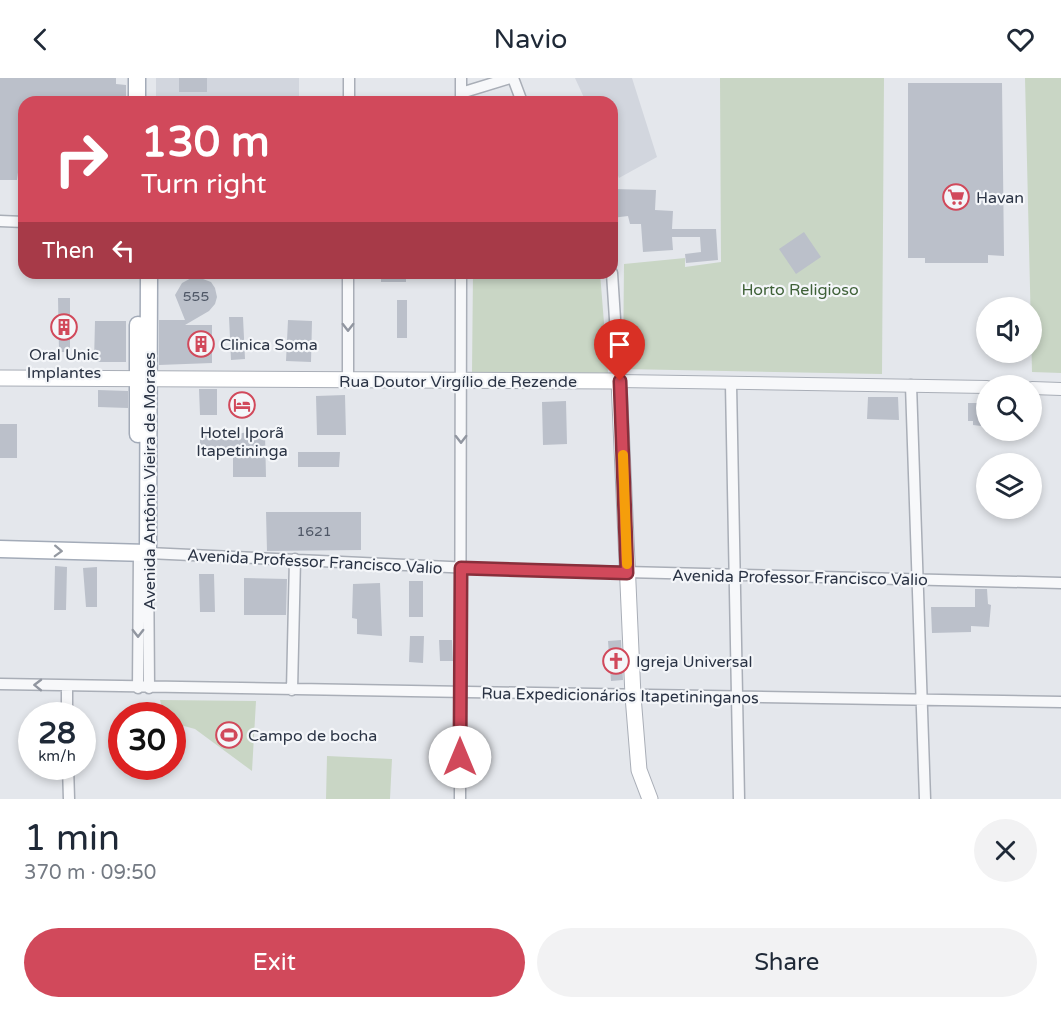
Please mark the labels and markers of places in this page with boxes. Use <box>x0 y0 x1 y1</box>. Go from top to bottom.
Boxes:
supermarket icon: Havan <box>941 182 971 212</box>
place label: Havan <box>976 188 1024 208</box>
building icon: Oral Unic Implantes <box>49 312 79 342</box>
pin <box>594 319 645 381</box>
building icon: Clinica Soma <box>186 329 216 359</box>
place label: Clinica Soma <box>220 335 318 355</box>
place label: Oral Unic Implantes <box>27 345 101 383</box>
hotel icon: Hotel Iporã Itapetininga <box>227 390 257 420</box>
place label: Hotel Iporã Itapetininga <box>196 423 288 461</box>
church icon: Igreja Universal <box>601 646 631 676</box>
place label: Igreja Universal <box>636 652 752 672</box>
sports icon: Campo de bocha <box>214 720 244 750</box>
place label: Campo de bocha <box>248 726 377 746</box>

